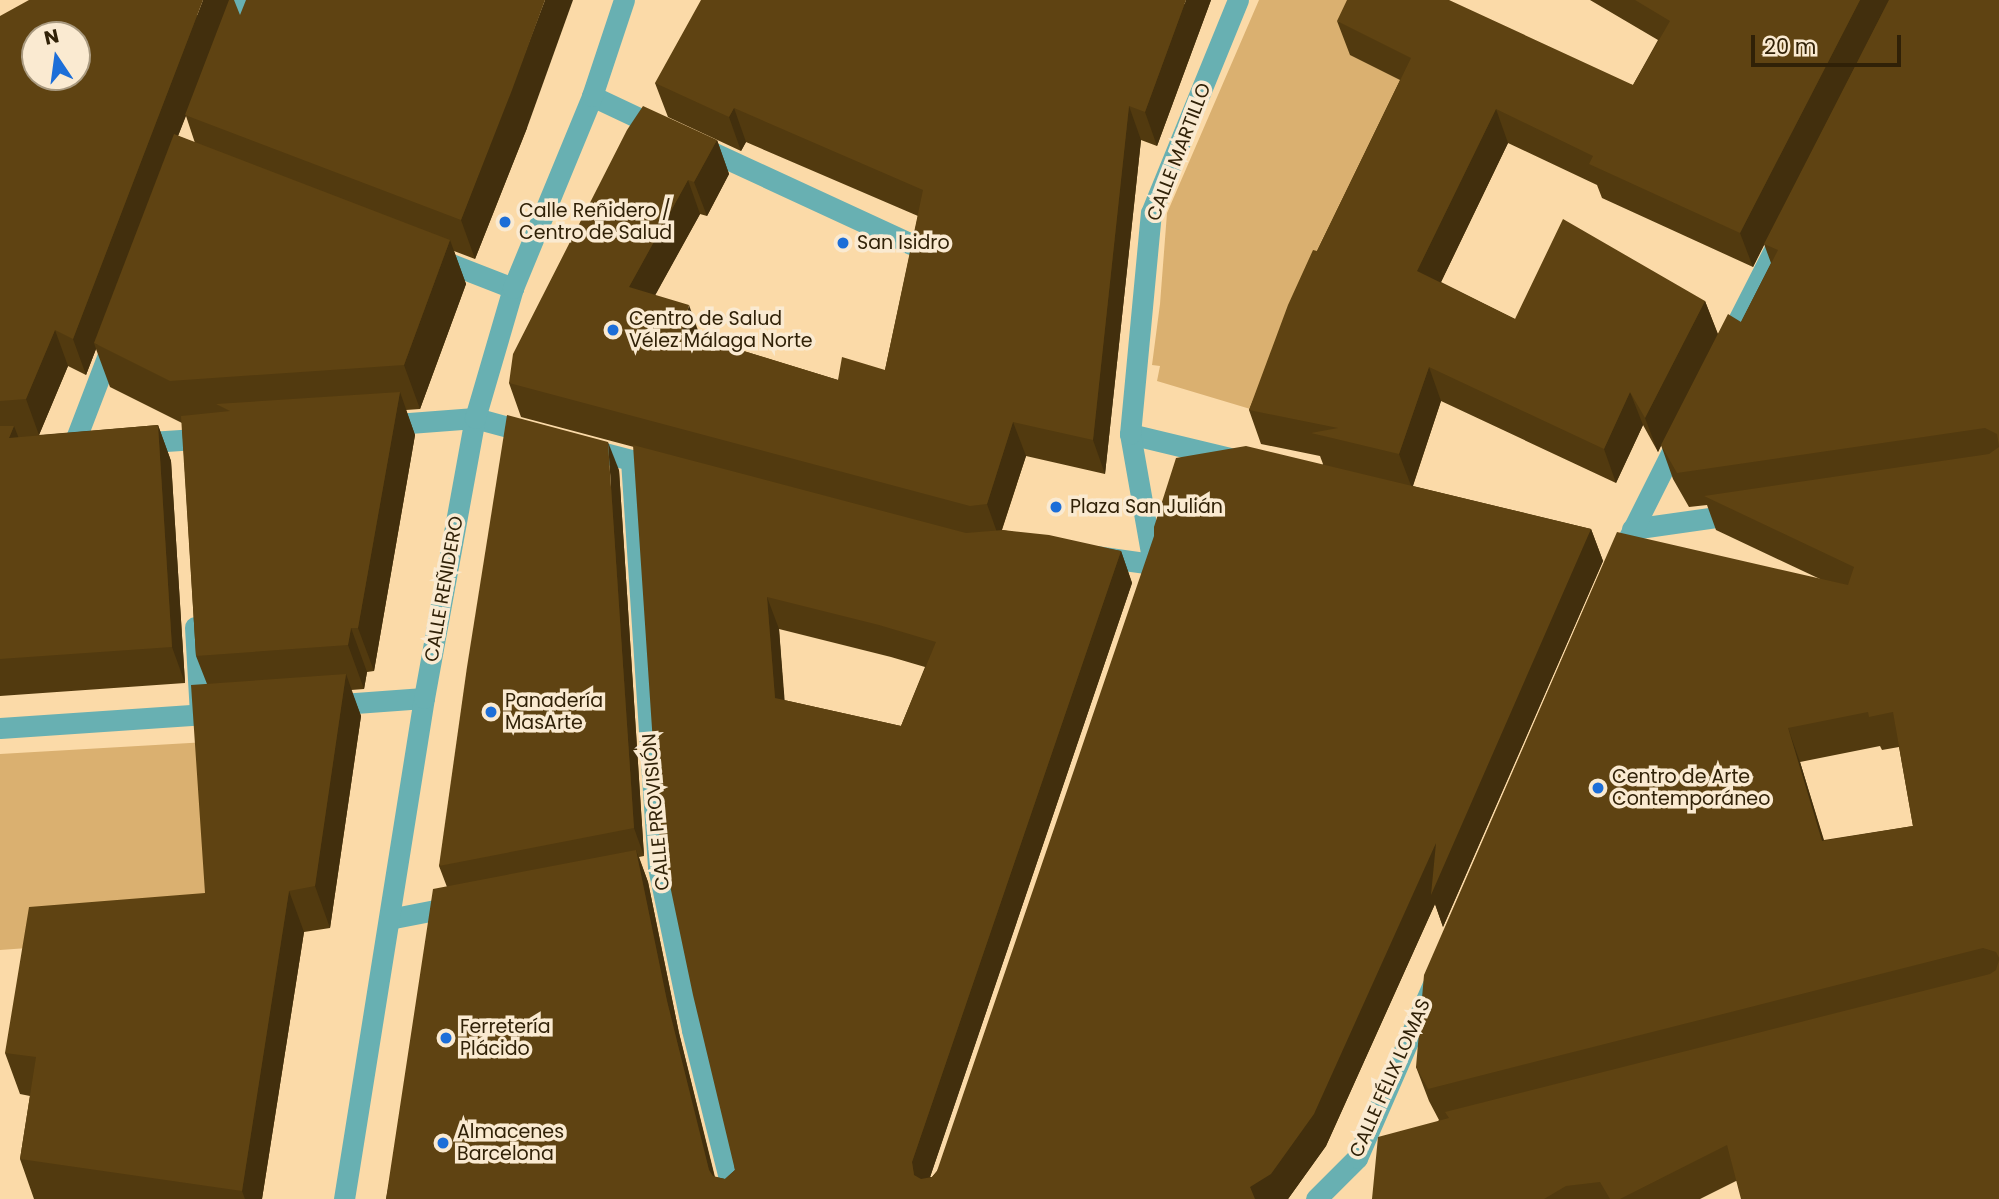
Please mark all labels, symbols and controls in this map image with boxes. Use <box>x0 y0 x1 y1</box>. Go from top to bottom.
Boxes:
north arrow <box>21 21 91 91</box>
scale bar <box>1754 21 1904 65</box>
text: N <box>42 22 62 52</box>
text: 20 m <box>1764 32 1817 61</box>
street label: CALLE MARTILLO <box>1142 80 1216 224</box>
place label: Calle Reñidero / Centro de Salud <box>519 200 672 244</box>
marker: Calle Reñidero / Centro de Salud <box>497 214 513 230</box>
place label: San Isidro <box>857 232 950 254</box>
marker: San Isidro <box>835 235 851 251</box>
place label: Centro de Salud Vélez Málaga Norte <box>629 308 813 352</box>
marker: Centro de Salud Vélez Málaga Norte <box>603 320 623 340</box>
place label: Plaza San Julián <box>1070 496 1223 518</box>
marker: Plaza San Julián <box>1048 499 1064 515</box>
street label: CALLE REÑIDERO <box>420 514 468 664</box>
place label: Panadería MasArte <box>505 690 603 734</box>
marker: Panadería MasArte <box>483 704 499 720</box>
street label: CALLE PROVISIÓN <box>638 732 674 892</box>
place label: Centro de Arte Contemporáneo <box>1612 766 1770 810</box>
marker: Centro de Arte Contemporáneo <box>1590 780 1606 796</box>
street label: CALLE FÉLIX LOMAS <box>1345 995 1435 1161</box>
place label: Ferretería Plácido <box>460 1016 551 1060</box>
marker: Ferretería Plácido <box>438 1030 454 1046</box>
place label: Almacenes Barcelona <box>457 1121 564 1165</box>
marker: Almacenes Barcelona <box>435 1135 451 1151</box>

